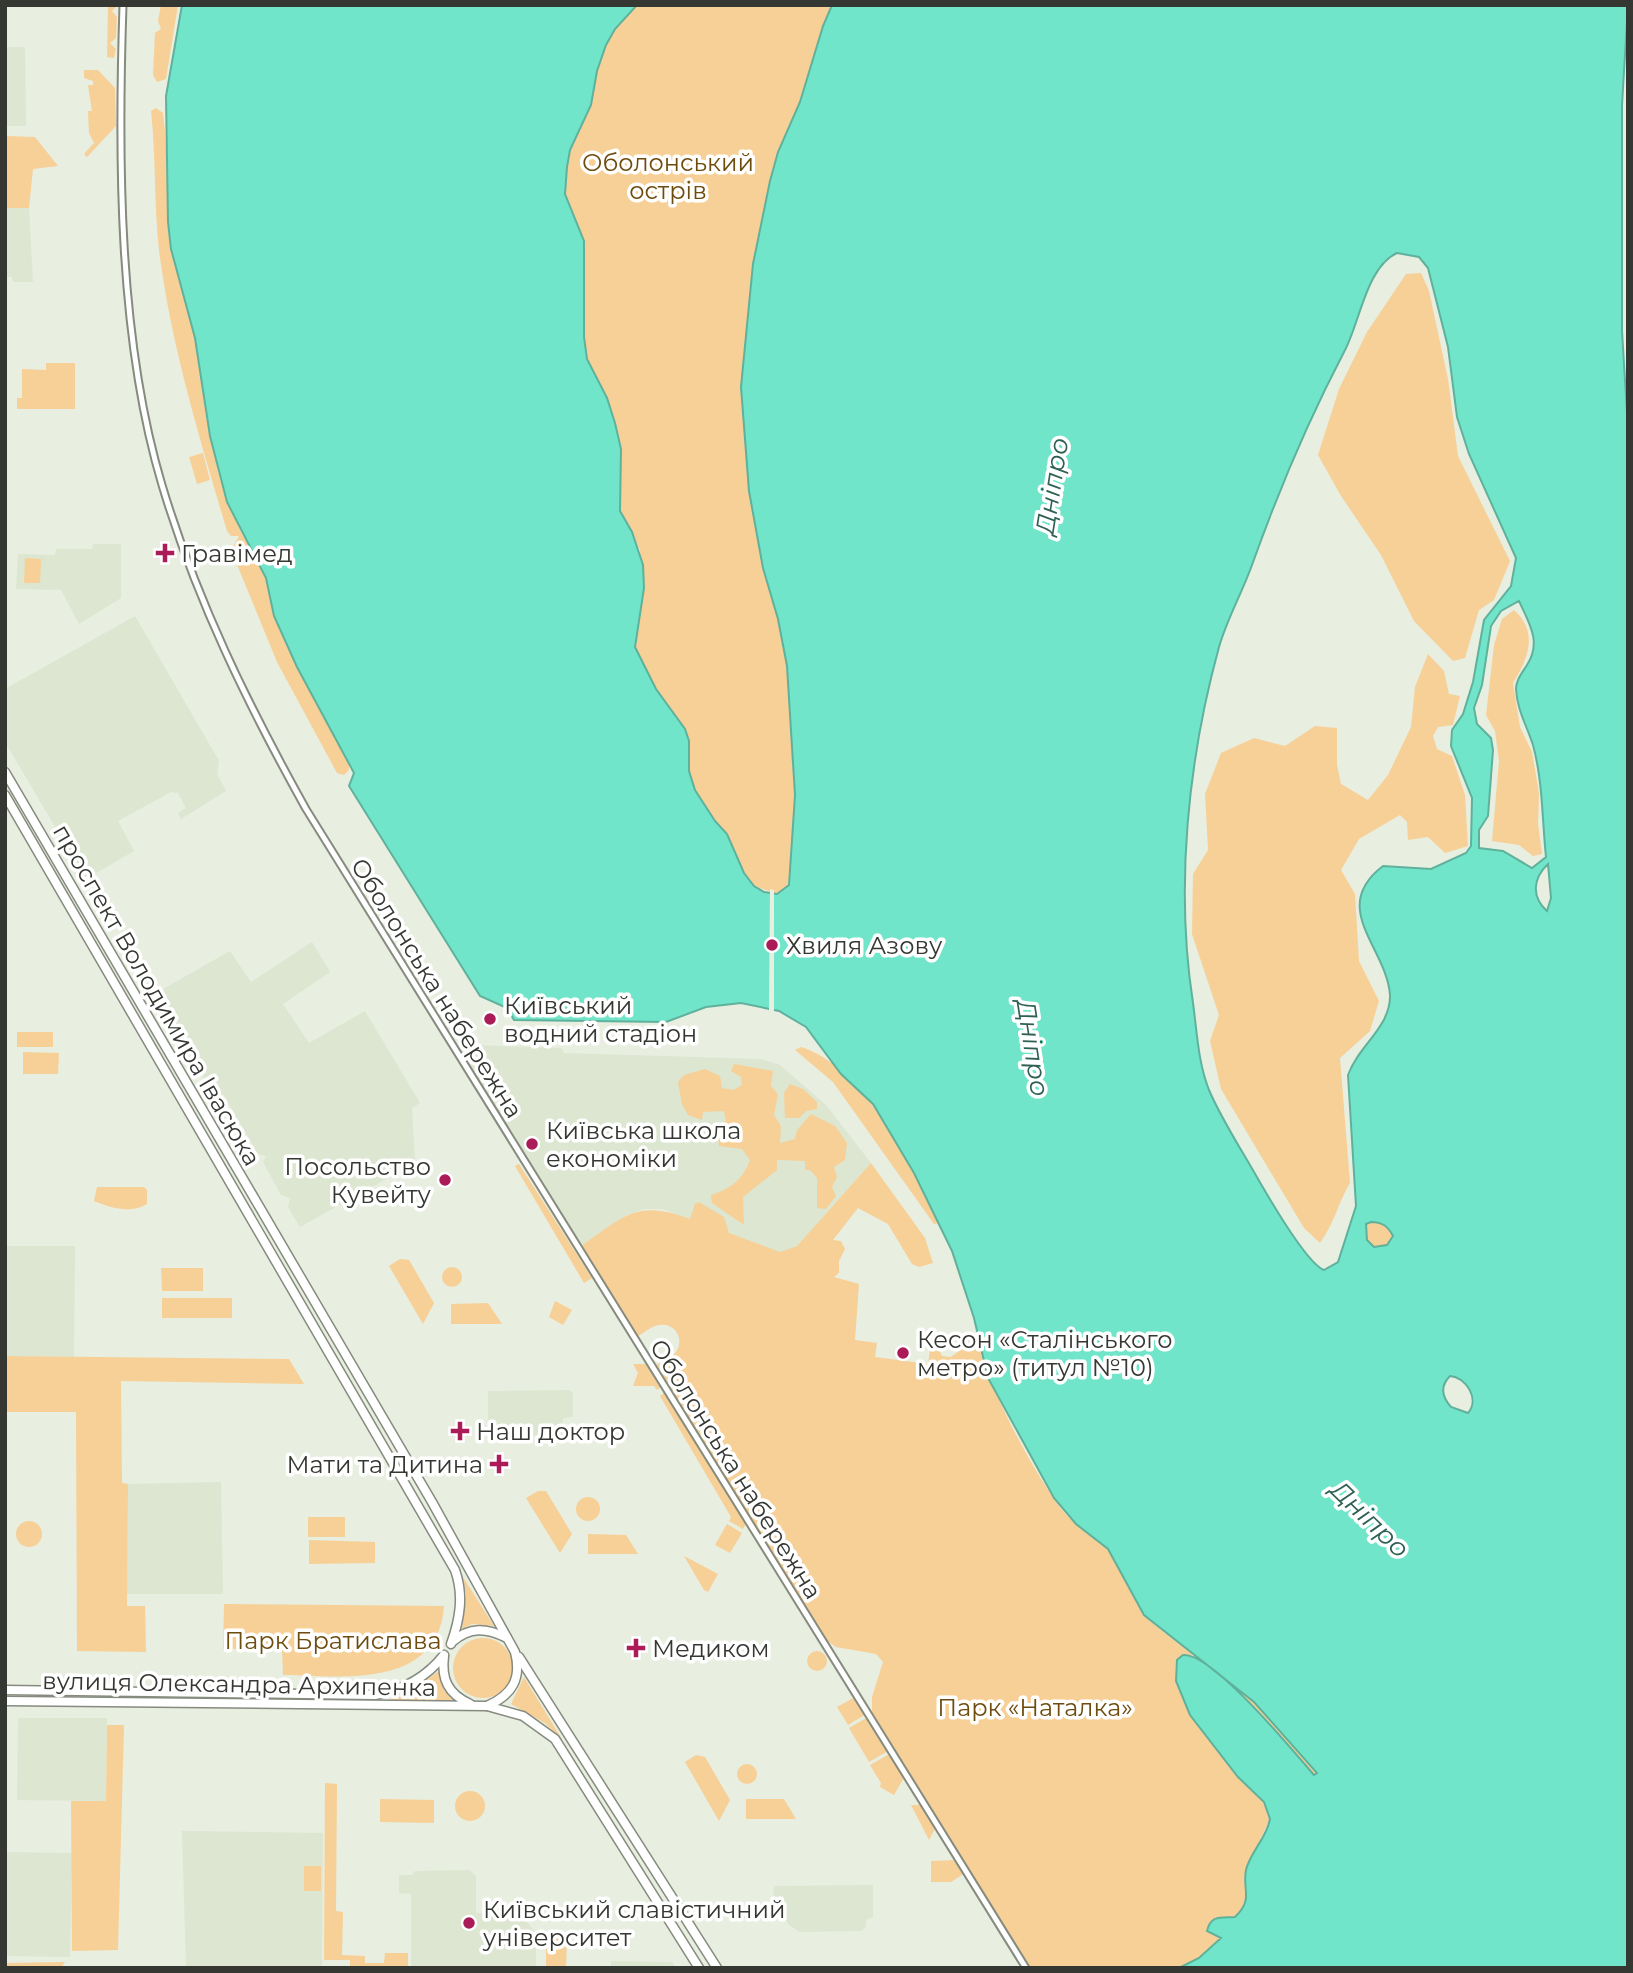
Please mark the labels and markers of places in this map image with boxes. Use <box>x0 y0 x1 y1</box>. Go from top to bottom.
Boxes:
place label: Гравімед <box>181 539 293 568</box>
marker: Гравімед <box>155 543 175 563</box>
place label: Хвиля Азову <box>786 931 943 960</box>
marker: Хвиля Азову <box>764 937 780 953</box>
place label: Київський водний стадіон <box>504 991 697 1048</box>
marker: Київський водний стадіон <box>482 1011 498 1027</box>
place label: Київська школа економіки <box>546 1116 741 1173</box>
marker: Київська школа економіки <box>524 1136 540 1152</box>
place label: Посольство Кувейту <box>284 1152 432 1209</box>
marker: Посольство Кувейту <box>437 1172 453 1188</box>
place label: Кесон «Сталінського метро» (титул №10) <box>917 1325 1172 1382</box>
marker: Кесон «Сталінського метро» (титул №10) <box>895 1345 911 1361</box>
place label: Наш доктор <box>476 1417 625 1446</box>
marker: Наш доктор <box>450 1421 470 1441</box>
place label: Мати та Дитина <box>286 1450 483 1479</box>
marker: Мати та Дитина <box>489 1454 509 1474</box>
place label: Медиком <box>652 1634 770 1663</box>
marker: Медиком <box>626 1638 646 1658</box>
place label: Київський славістичний університет <box>482 1895 786 1952</box>
marker: Київський славістичний університет <box>461 1915 477 1931</box>

